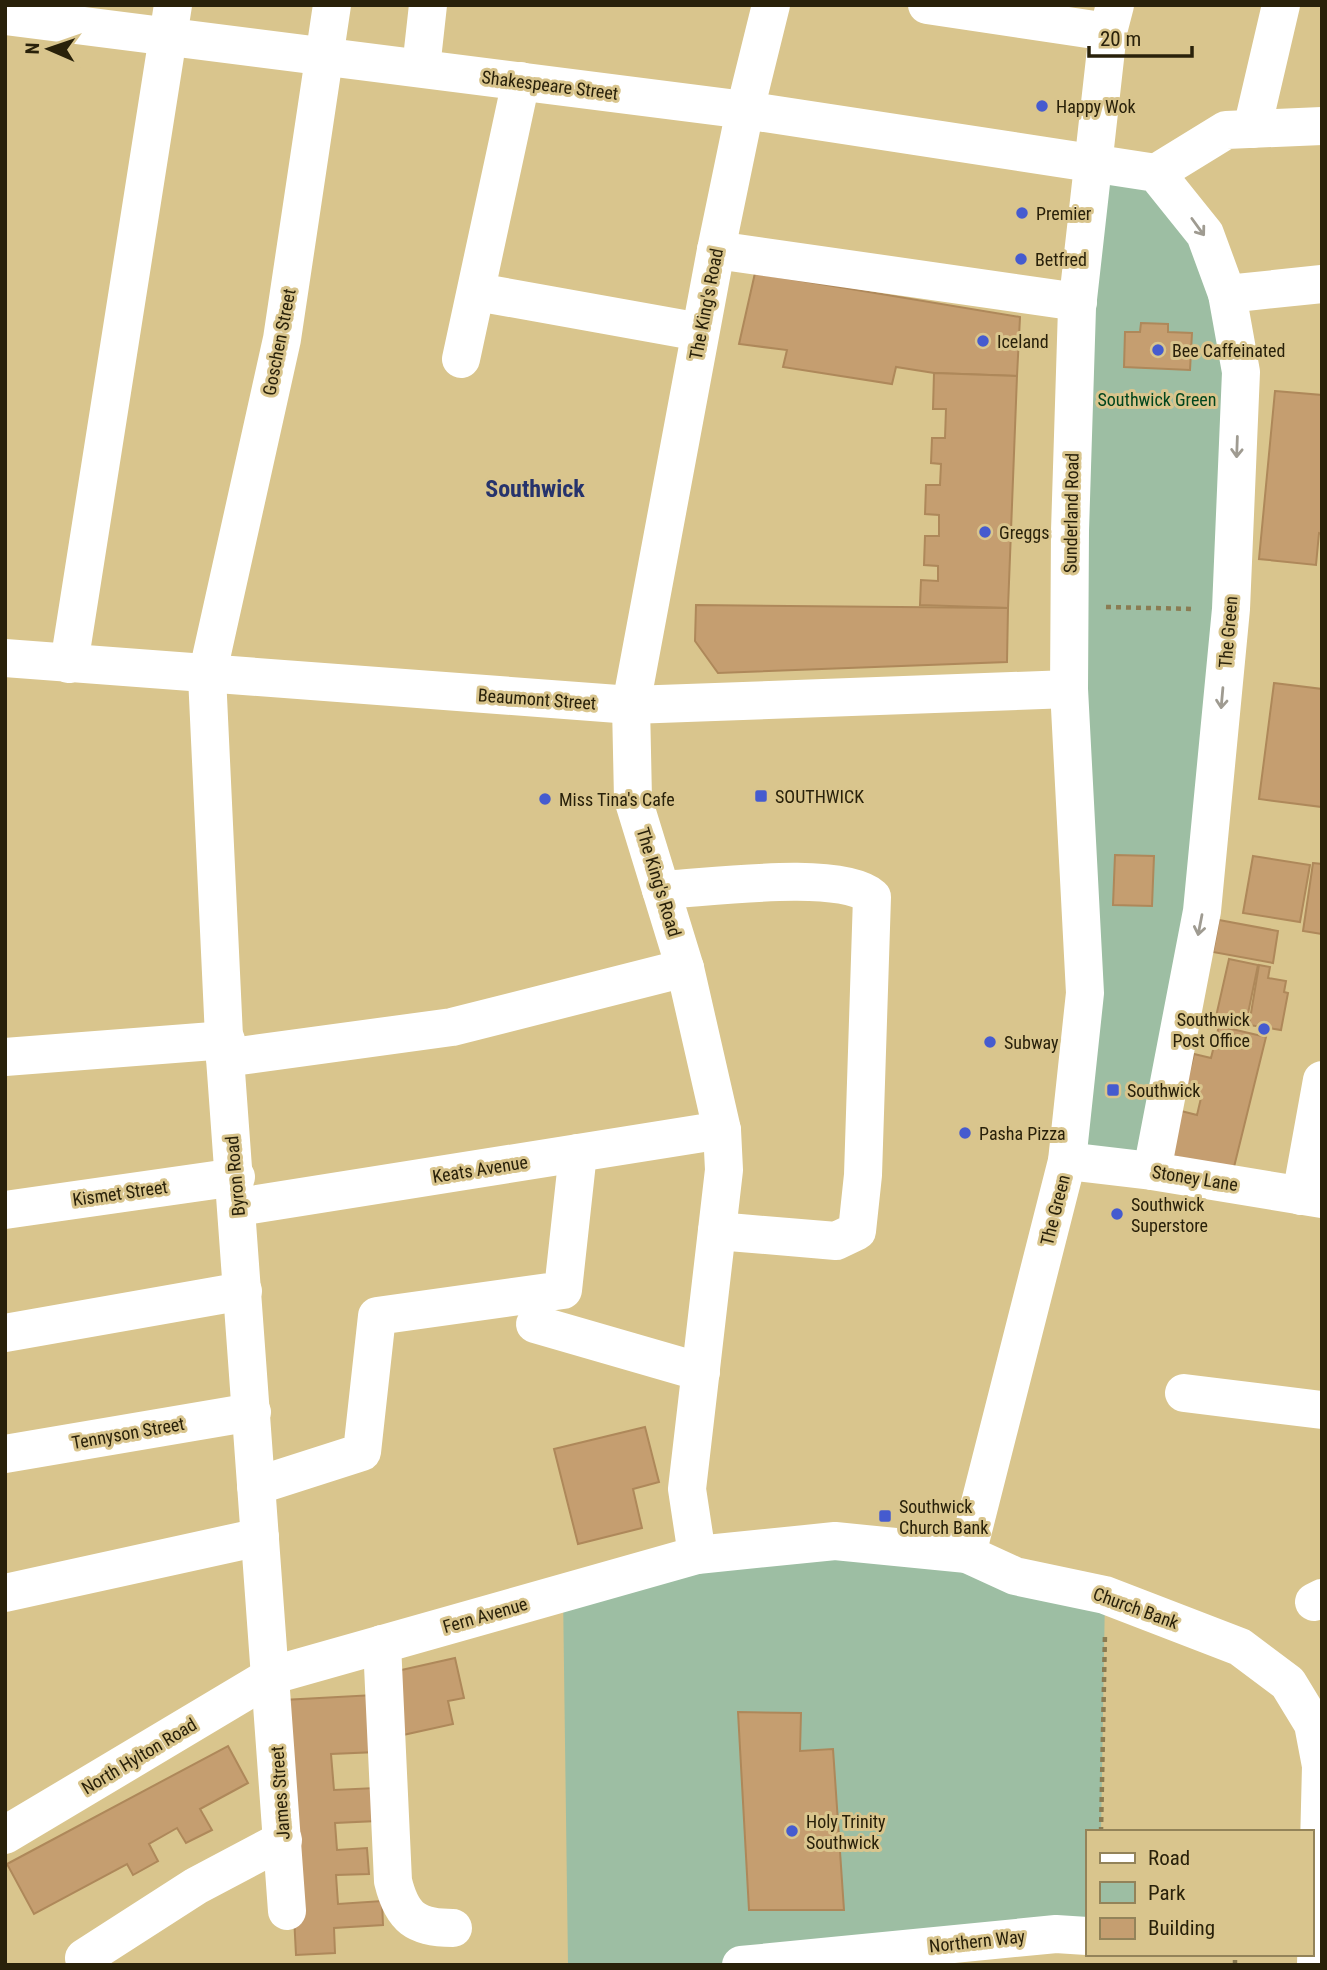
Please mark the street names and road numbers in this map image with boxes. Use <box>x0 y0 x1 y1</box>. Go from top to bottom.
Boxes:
street label: Shakespeare Street <box>481 66 619 104</box>
street label: The King's Road <box>685 246 727 362</box>
street label: Goschen Street <box>258 287 300 397</box>
street label: Sunderland Road <box>1059 453 1083 573</box>
street label: The Green <box>1214 595 1242 669</box>
street label: Beaumont Street <box>477 684 597 714</box>
street label: The King's Road <box>632 825 686 939</box>
street label: Byron Road <box>221 1135 249 1217</box>
street label: Keats Avenue <box>431 1151 529 1187</box>
street label: Stoney Lane <box>1151 1161 1239 1195</box>
street label: The Green <box>1036 1172 1074 1248</box>
street label: Kismet Street <box>71 1176 169 1210</box>
street label: Tennyson Street <box>70 1413 186 1453</box>
street label: Church Bank <box>1090 1583 1182 1633</box>
street label: Fern Avenue <box>440 1593 530 1637</box>
street label: North Hylton Road <box>78 1713 200 1799</box>
street label: James Street <box>266 1745 294 1841</box>
street label: Northern Way <box>928 1925 1026 1956</box>

